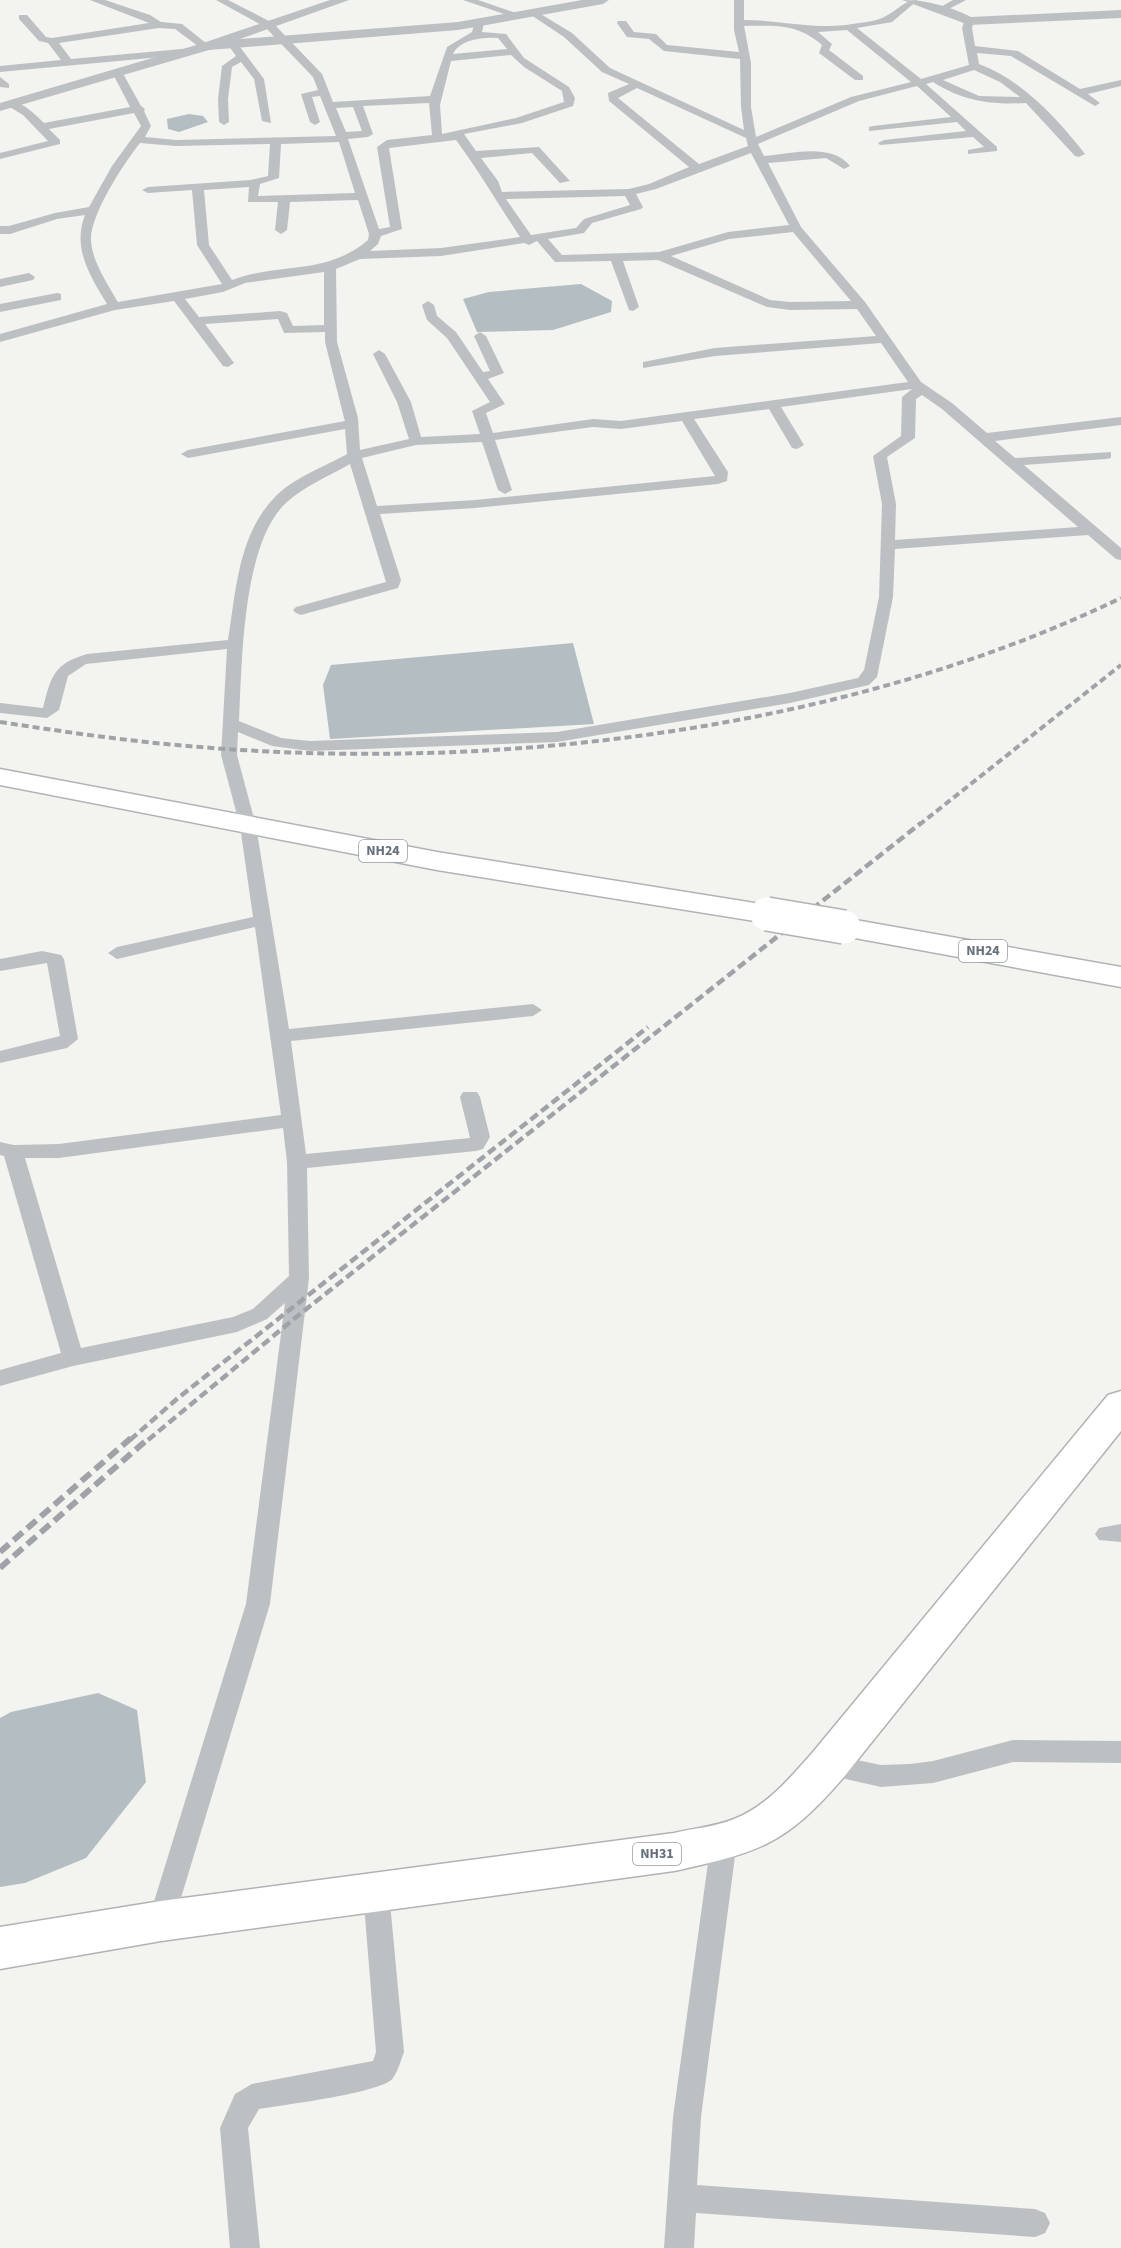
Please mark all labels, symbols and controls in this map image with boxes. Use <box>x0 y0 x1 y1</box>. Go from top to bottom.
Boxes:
road number: NH24 <box>359 840 407 862</box>
road number: NH24 <box>959 940 1007 962</box>
road number: NH31 <box>633 1843 681 1865</box>

